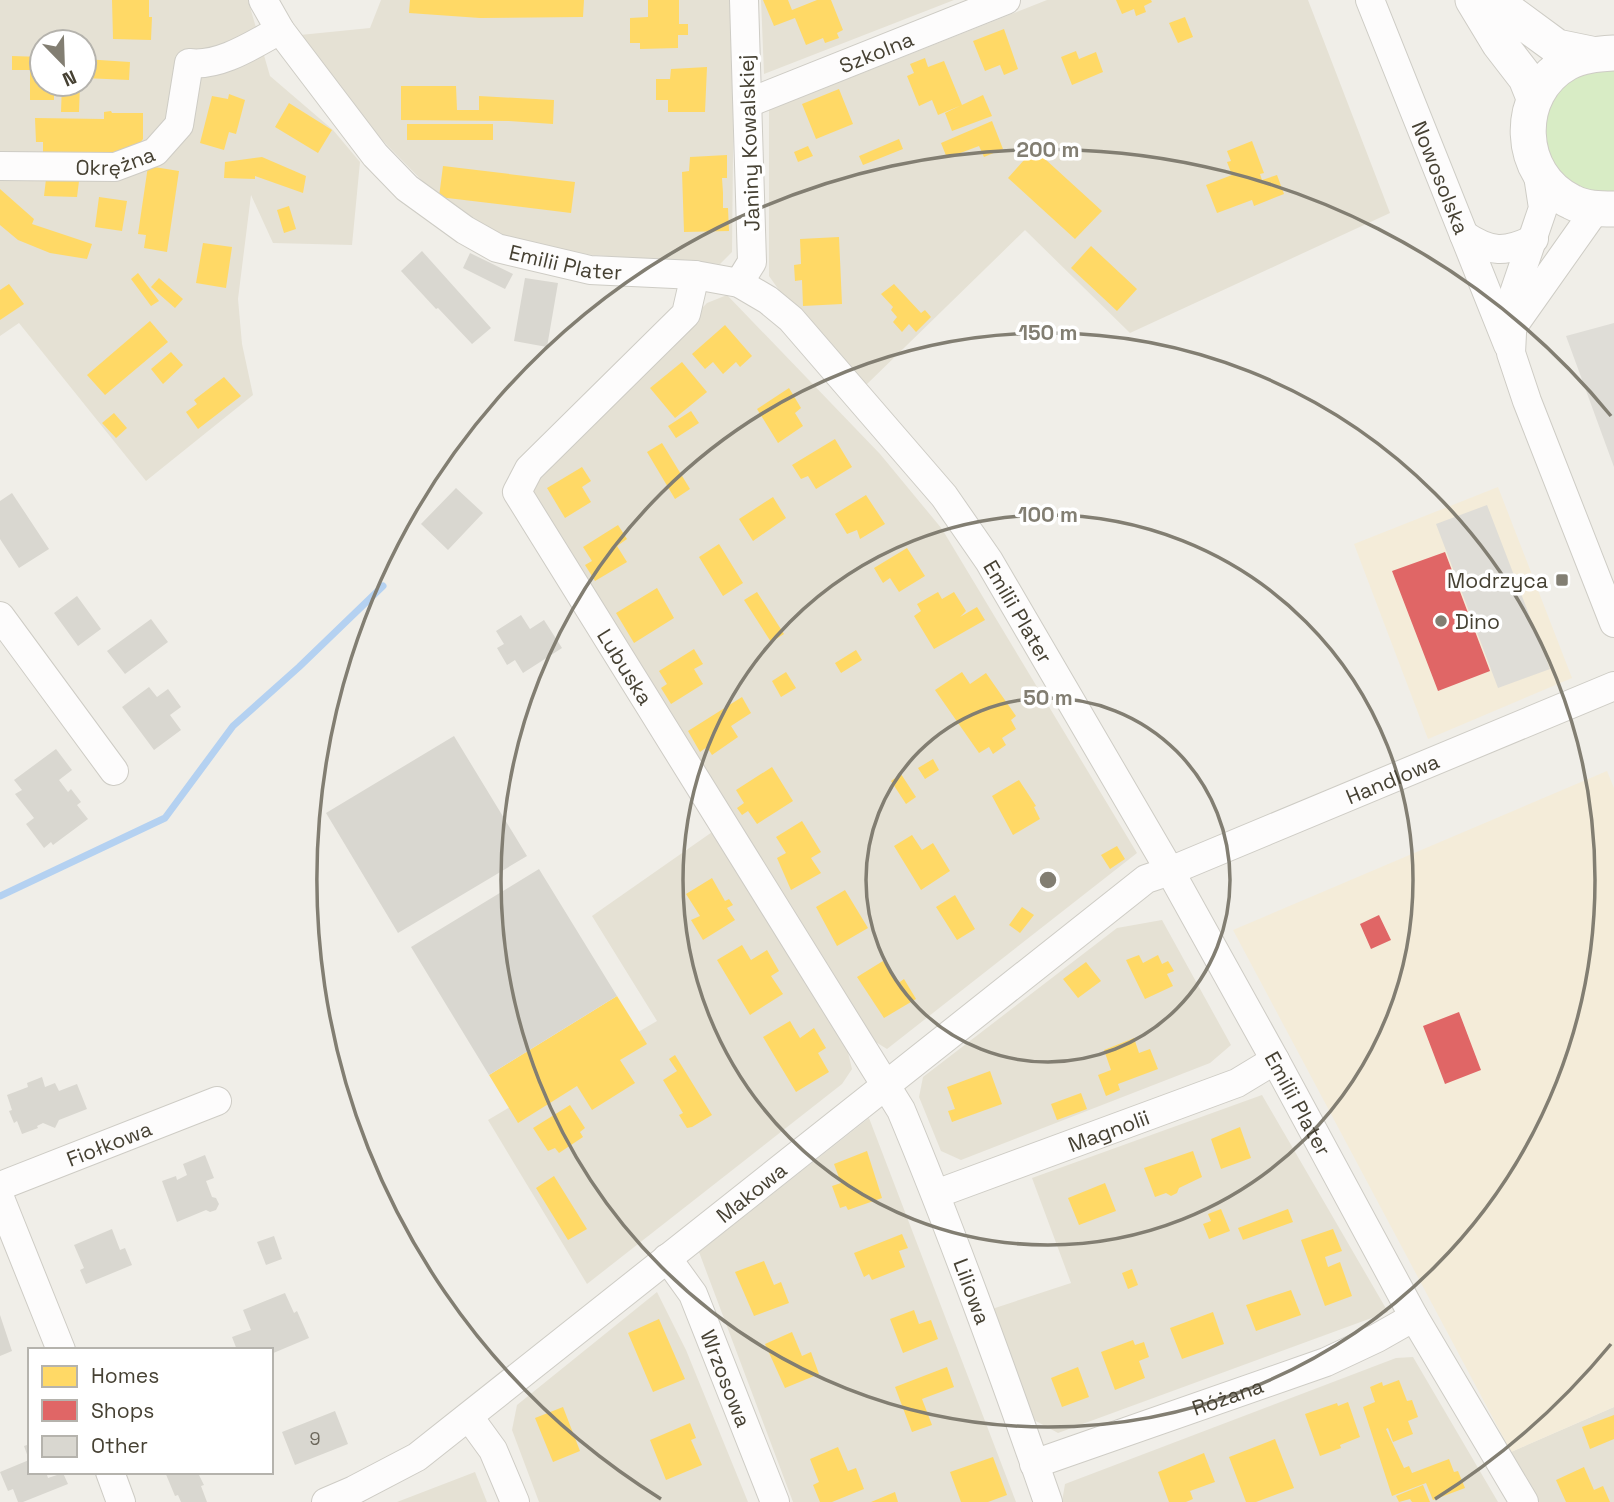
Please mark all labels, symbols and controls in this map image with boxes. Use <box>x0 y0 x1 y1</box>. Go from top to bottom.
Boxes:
street label: Szkolna <box>835 25 917 79</box>
north arrow <box>28 28 98 98</box>
street label: Janiny Kowalskiej <box>732 54 766 232</box>
text: N <box>59 64 80 92</box>
street label: Nowosolska <box>1406 117 1476 238</box>
text: 200 m <box>1017 136 1079 163</box>
street label: Okrężna <box>75 140 159 181</box>
street label: Emilii Plater <box>506 238 623 285</box>
text: 150 m <box>1019 319 1077 346</box>
text: 100 m <box>1018 501 1078 528</box>
street label: Emilii Plater <box>978 555 1059 668</box>
place label: Modrzyca <box>1447 567 1548 594</box>
marker: Modrzyca <box>1554 572 1570 588</box>
place label: Dino <box>1455 608 1500 635</box>
marker: Dino <box>1433 613 1449 629</box>
street label: Lubuska <box>592 623 659 710</box>
text: 50 m <box>1023 684 1073 711</box>
street label: Handlowa <box>1341 747 1443 810</box>
centre of rings <box>1036 868 1060 892</box>
street label: Emilii Plater <box>1259 1046 1338 1160</box>
street label: Magnolii <box>1064 1103 1153 1158</box>
street label: Fiołkowa <box>62 1114 156 1172</box>
street label: Makowa <box>710 1156 792 1228</box>
street label: Liliowa <box>948 1254 997 1328</box>
street label: Wrzosowa <box>695 1326 758 1431</box>
legend <box>28 1348 273 1474</box>
text: Homes <box>91 1362 159 1389</box>
street label: Różana <box>1188 1371 1267 1421</box>
text: Shops <box>91 1397 154 1424</box>
house number: 9 <box>309 1427 321 1450</box>
text: Other <box>91 1432 148 1459</box>

